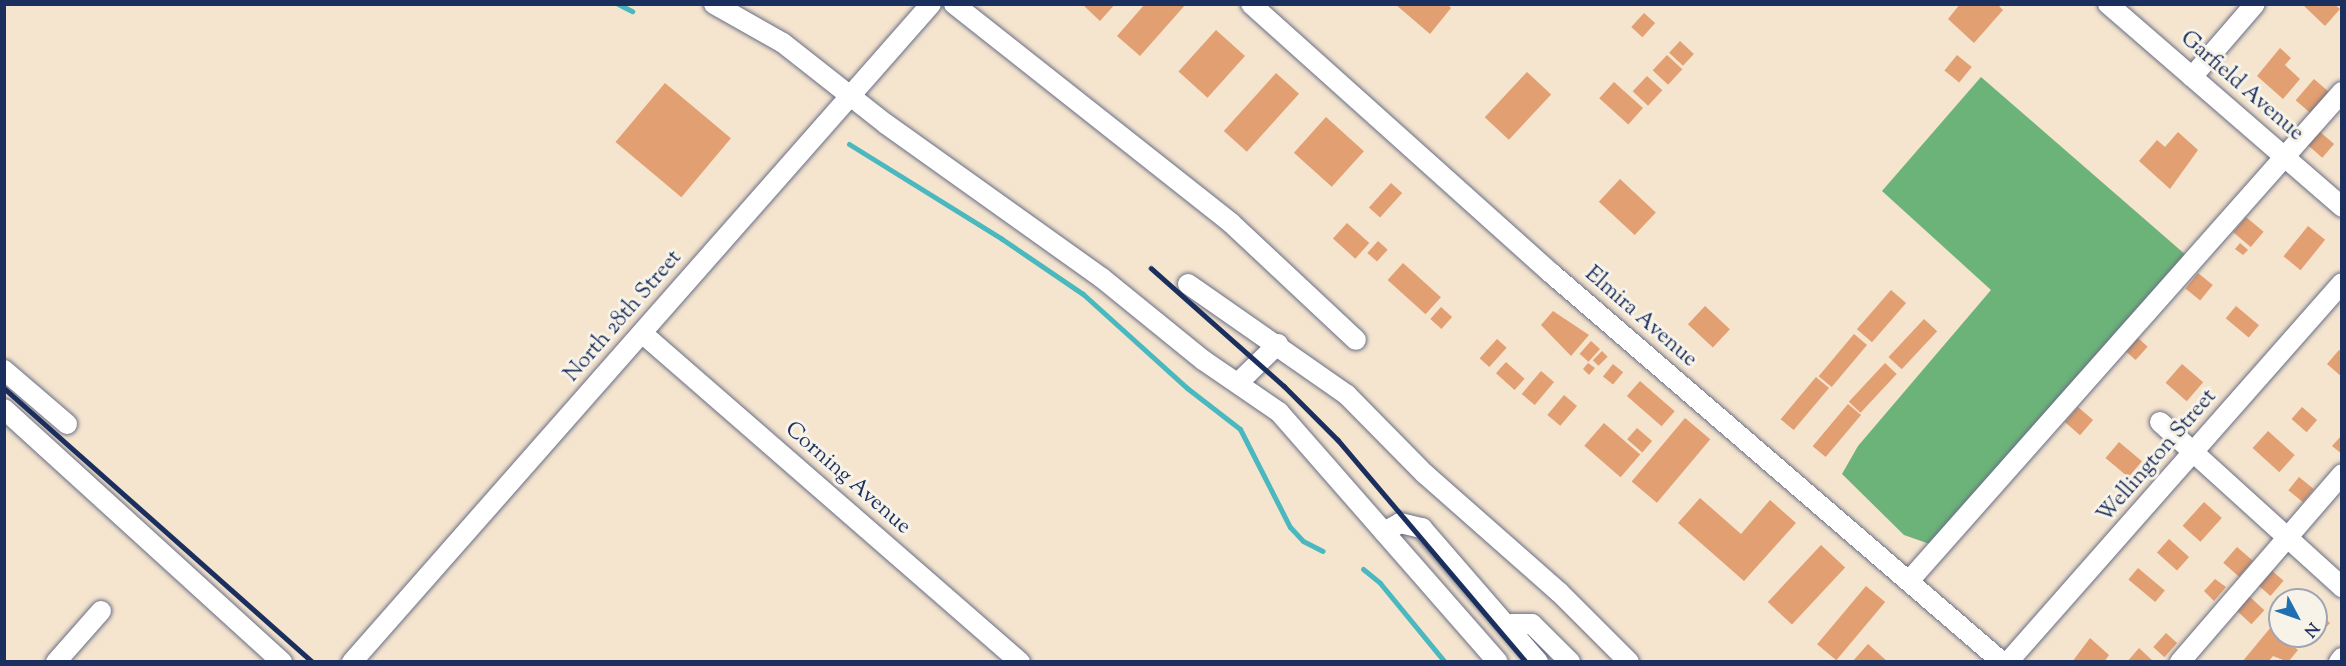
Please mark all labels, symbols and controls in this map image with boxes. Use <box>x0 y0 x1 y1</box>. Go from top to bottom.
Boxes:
street label: Garfield Avenue <box>2174 26 2308 148</box>
street label: North 28th Street <box>560 246 688 388</box>
street label: Elmira Avenue <box>1578 262 1702 374</box>
street label: Wellington Street <box>2093 385 2223 529</box>
street label: Corning Avenue <box>779 417 915 541</box>
north arrow <box>2268 588 2328 648</box>
text: N <box>2298 616 2323 641</box>

